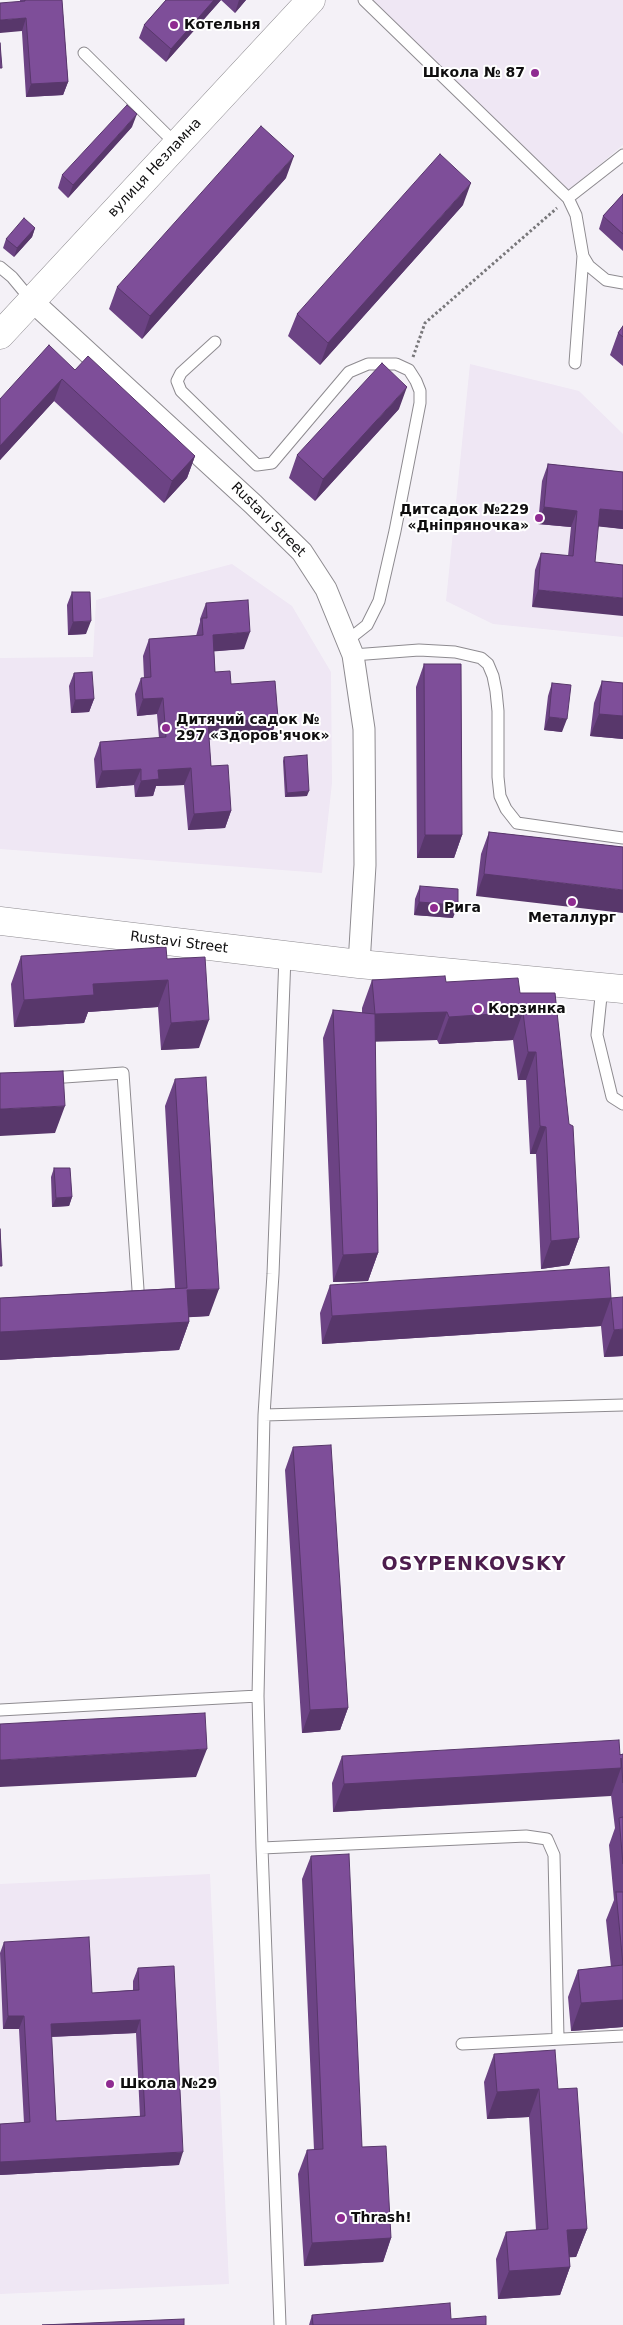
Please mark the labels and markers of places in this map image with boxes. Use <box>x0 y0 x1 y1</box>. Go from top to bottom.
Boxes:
place label: Котельня <box>184 17 260 33</box>
marker: Котельня <box>168 19 180 31</box>
place label: Школа № 87 <box>423 65 525 81</box>
marker: Школа № 87 <box>529 67 541 79</box>
place label: Дитсадок №229 «Дніпряночка» <box>399 502 529 534</box>
marker: Дитсадок №229 «Дніпряночка» <box>533 512 545 524</box>
place label: Дитячий садок № 297 «Здоров'ячок» <box>176 712 330 744</box>
marker: Дитячий садок № 297 «Здоров'ячок» <box>160 722 172 734</box>
marker: Металлург <box>566 896 578 908</box>
place label: Рига <box>444 900 481 916</box>
marker: Рига <box>428 902 440 914</box>
place label: Металлург <box>528 910 616 926</box>
place label: Корзинка <box>488 1001 566 1017</box>
marker: Корзинка <box>472 1003 484 1015</box>
place label: Школа №29 <box>120 2076 217 2092</box>
marker: Школа №29 <box>104 2078 116 2090</box>
place label: Thrash! <box>351 2210 412 2226</box>
marker: Thrash! <box>335 2212 347 2224</box>

